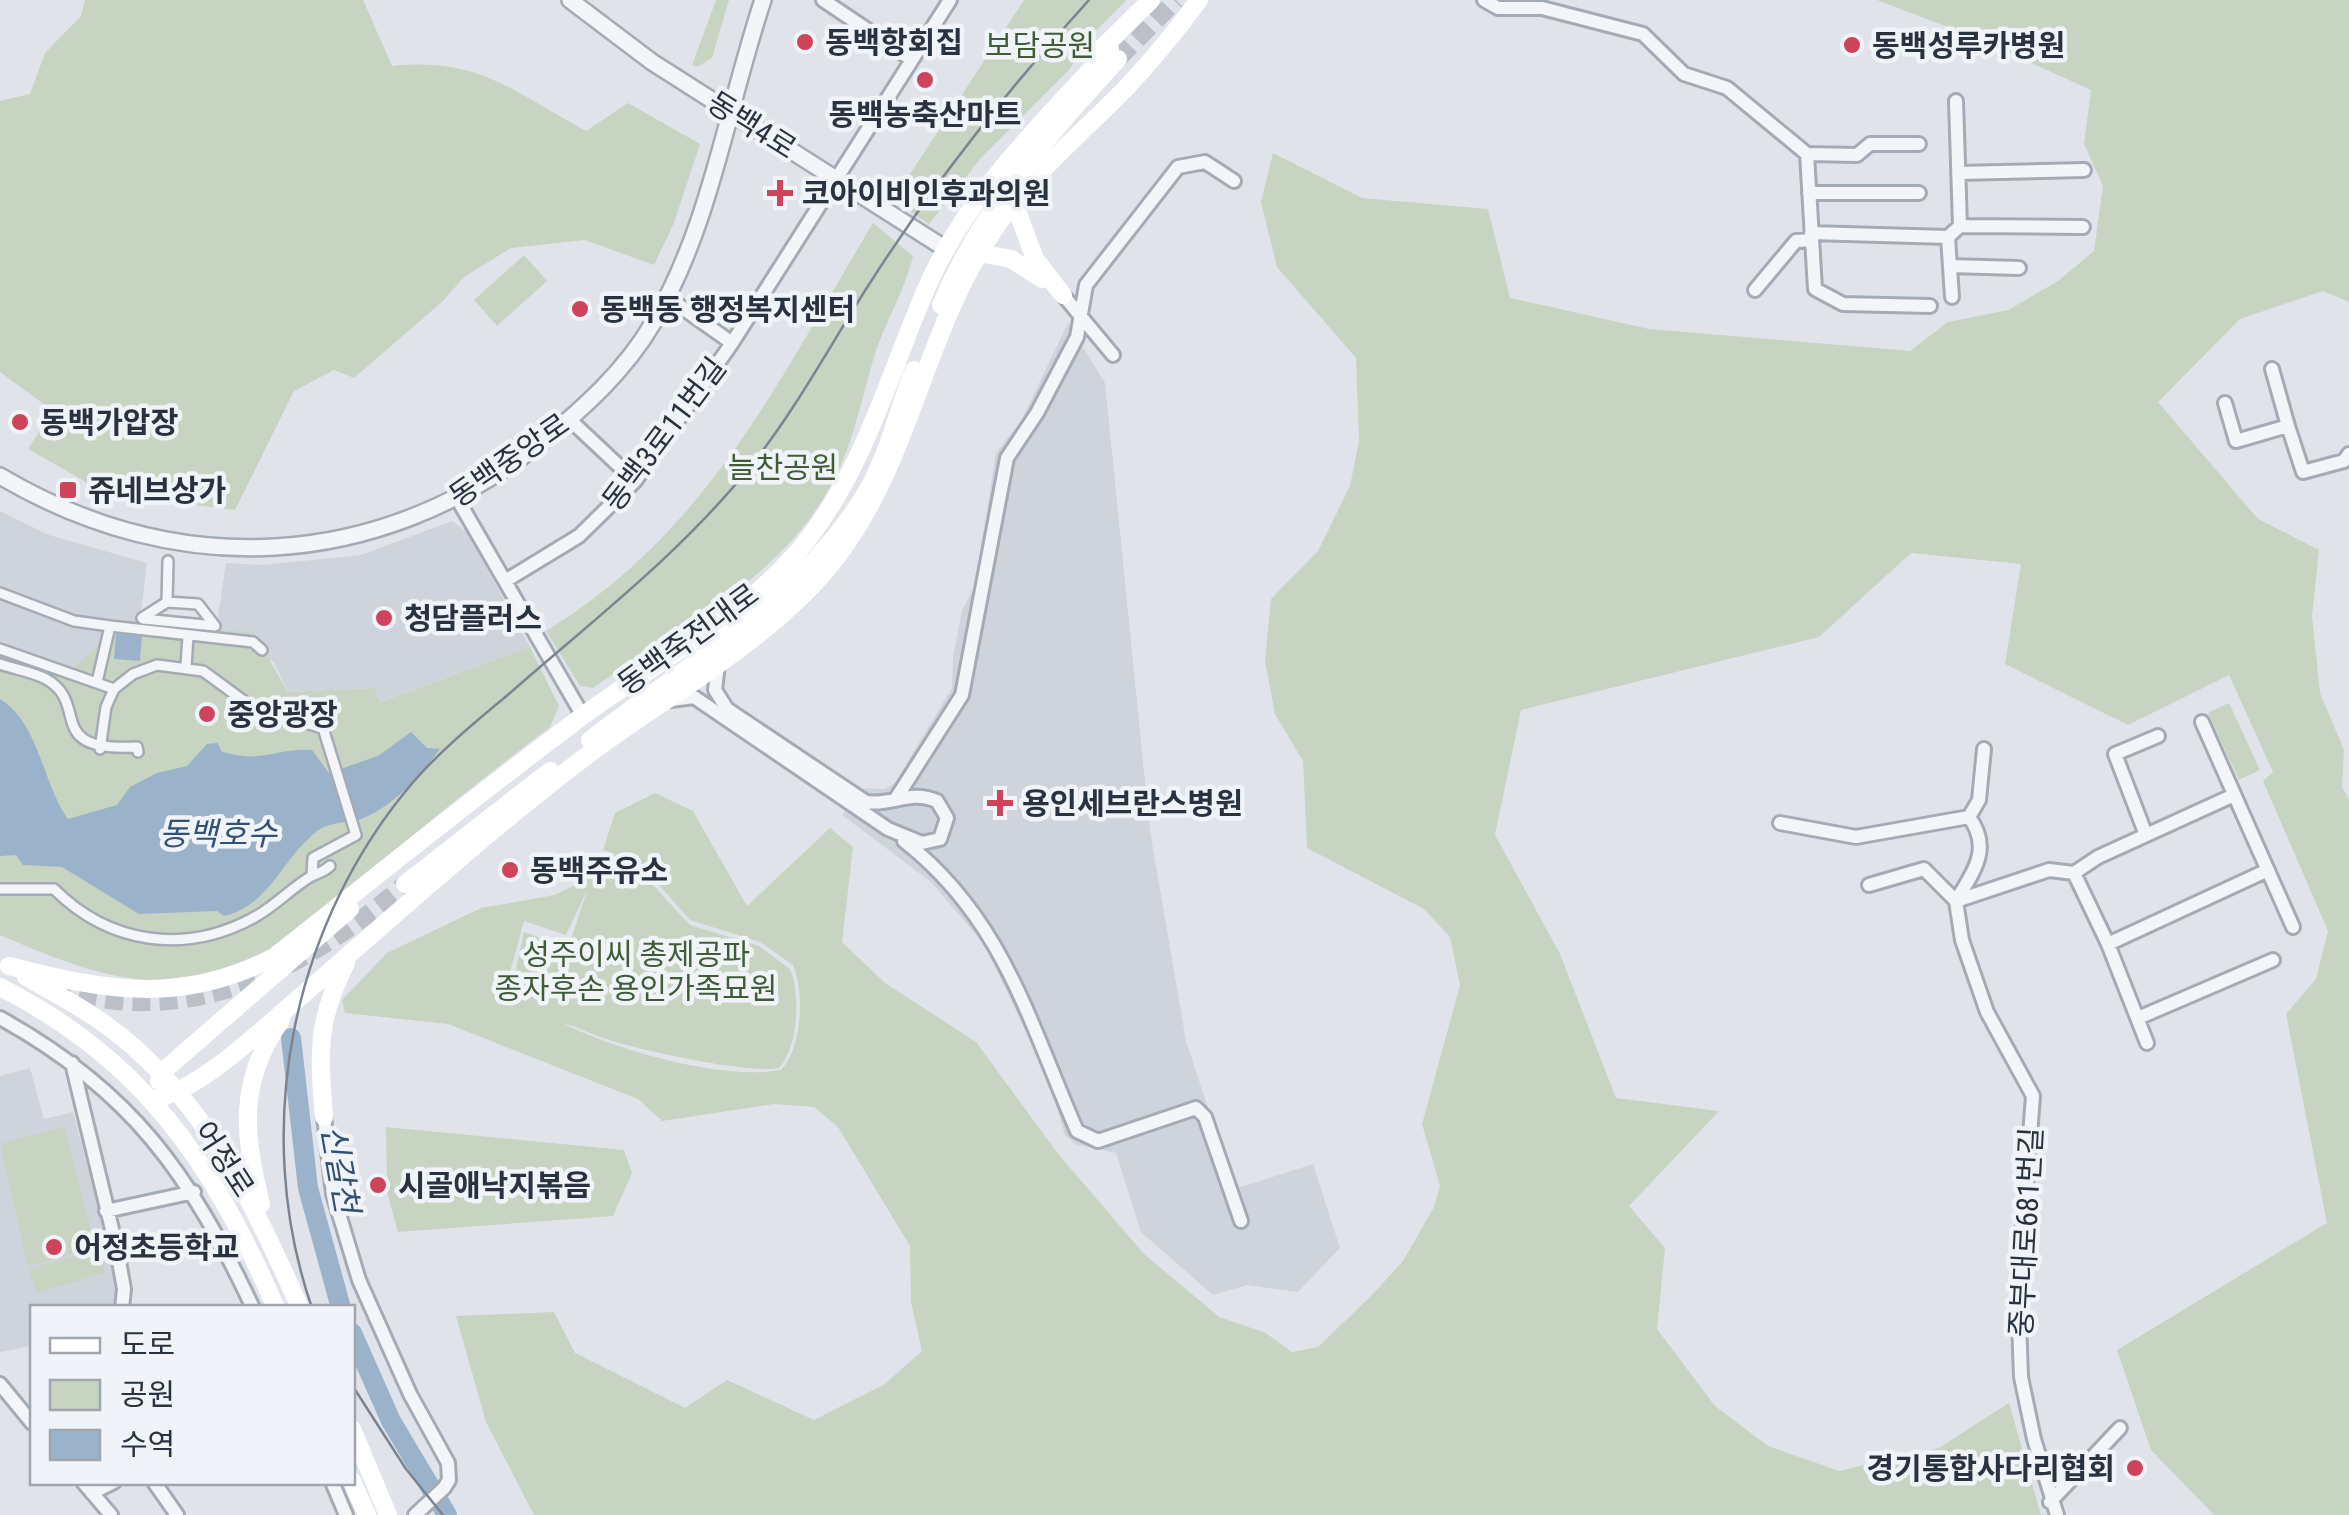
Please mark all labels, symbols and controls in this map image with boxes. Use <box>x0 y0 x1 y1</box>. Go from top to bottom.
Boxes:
place label: 동백항회집 <box>825 25 963 60</box>
park label: 보담공원 <box>985 28 1095 63</box>
place label: 동백성루카병원 <box>1872 28 2065 63</box>
marker: 동백항회집 <box>794 31 816 53</box>
marker: 동백성루카병원 <box>1841 34 1863 56</box>
marker: 동백농축산마트 <box>914 69 936 91</box>
street label: 동백4로 <box>701 84 803 166</box>
place label: 동백농축산마트 <box>828 97 1022 132</box>
place label: 코아이비인후과의원 <box>802 176 1050 211</box>
marker: 코아이비인후과의원 <box>767 180 793 206</box>
place label: 동백동 행정복지센터 <box>600 292 855 327</box>
marker: 동백동 행정복지센터 <box>569 298 591 320</box>
street label: 동백3로11번길 <box>595 351 733 517</box>
place label: 동백가압장 <box>40 405 178 440</box>
street label: 동백중앙로 <box>442 406 576 514</box>
marker: 동백가압장 <box>9 411 31 433</box>
park label: 늘찬공원 <box>728 450 838 485</box>
place label: 쥬네브상가 <box>88 473 226 508</box>
marker: 쥬네브상가 <box>57 479 79 501</box>
street label: 동백죽전대로 <box>611 576 765 702</box>
place label: 청담플러스 <box>404 601 542 636</box>
marker: 청담플러스 <box>373 607 395 629</box>
place label: 중앙광장 <box>227 697 338 732</box>
marker: 중앙광장 <box>196 703 218 725</box>
place label: 용인세브란스병원 <box>1022 786 1243 821</box>
marker: 용인세브란스병원 <box>987 790 1013 816</box>
water label: 동백호수 <box>159 815 278 853</box>
place label: 동백주유소 <box>530 853 668 888</box>
marker: 동백주유소 <box>499 859 521 881</box>
park label: 성주이씨 총제공파 종자후손 용인가족묘원 <box>495 937 777 1006</box>
street label: 어정로 <box>187 1115 261 1203</box>
water label: 신갈천 <box>314 1122 367 1219</box>
street label: 중부대로681번길 <box>2003 1126 2049 1338</box>
place label: 시골애낙지볶음 <box>398 1168 591 1203</box>
marker: 시골애낙지볶음 <box>367 1174 389 1196</box>
place label: 어정초등학교 <box>74 1230 240 1265</box>
marker: 어정초등학교 <box>43 1236 65 1258</box>
legend <box>30 1305 355 1485</box>
text: 도로 <box>120 1327 175 1362</box>
text: 공원 <box>120 1377 175 1412</box>
text: 수역 <box>120 1427 175 1462</box>
place label: 경기통합사다리협회 <box>1867 1451 2115 1486</box>
marker: 경기통합사다리협회 <box>2124 1457 2146 1479</box>

